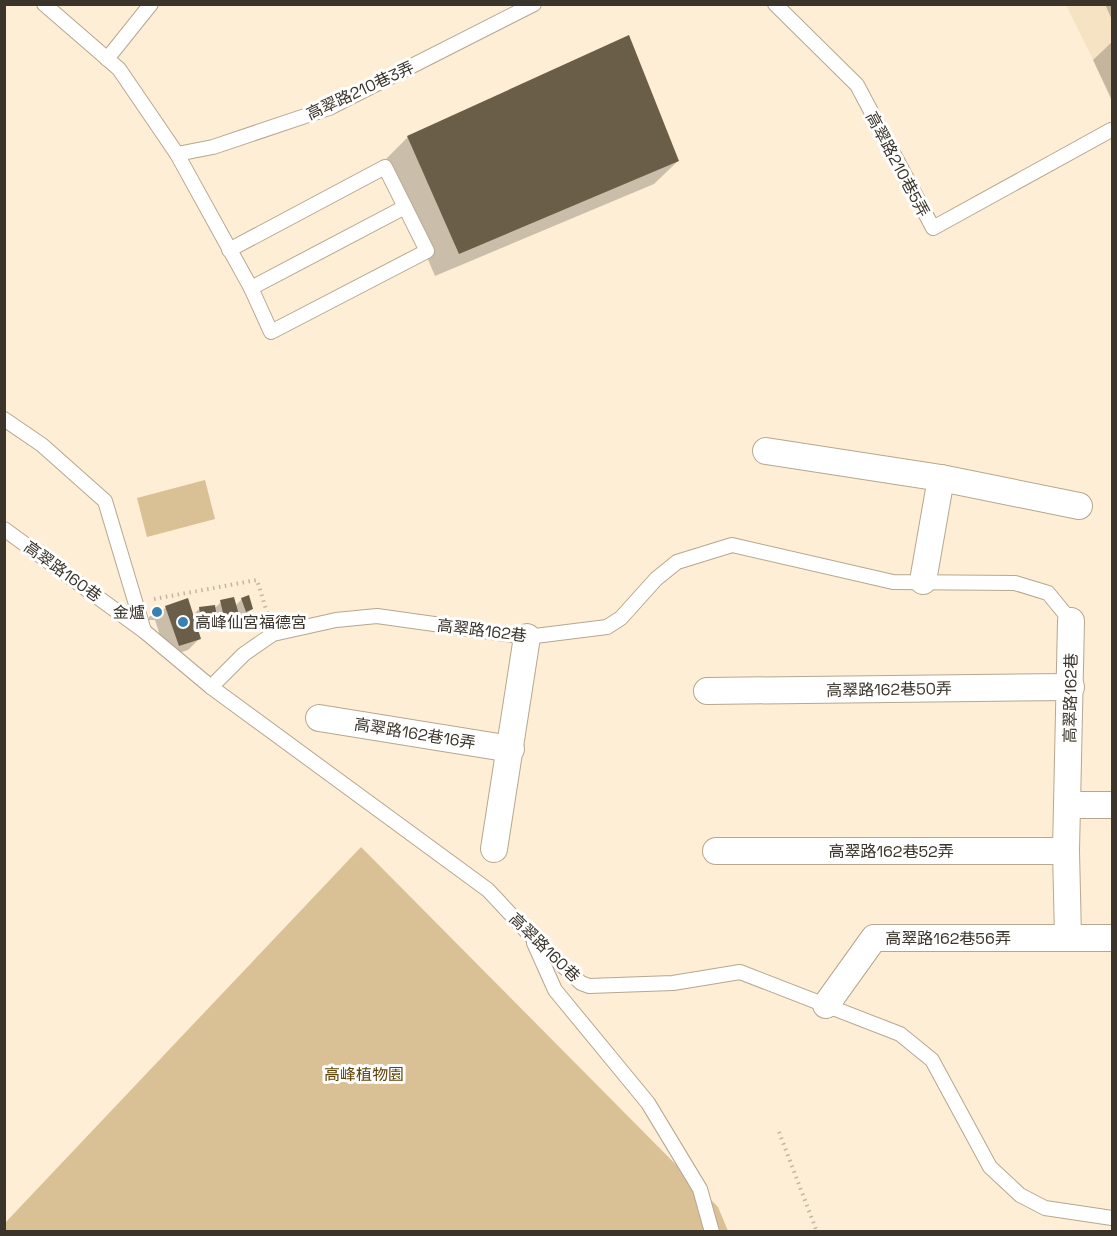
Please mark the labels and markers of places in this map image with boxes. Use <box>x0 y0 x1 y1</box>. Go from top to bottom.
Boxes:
place label: 金爐 <box>113 602 145 623</box>
marker: 金爐 <box>150 605 164 619</box>
place label: 高峰仙宮福德宮 <box>195 612 307 633</box>
marker: 高峰仙宮福德宮 <box>176 615 190 629</box>

